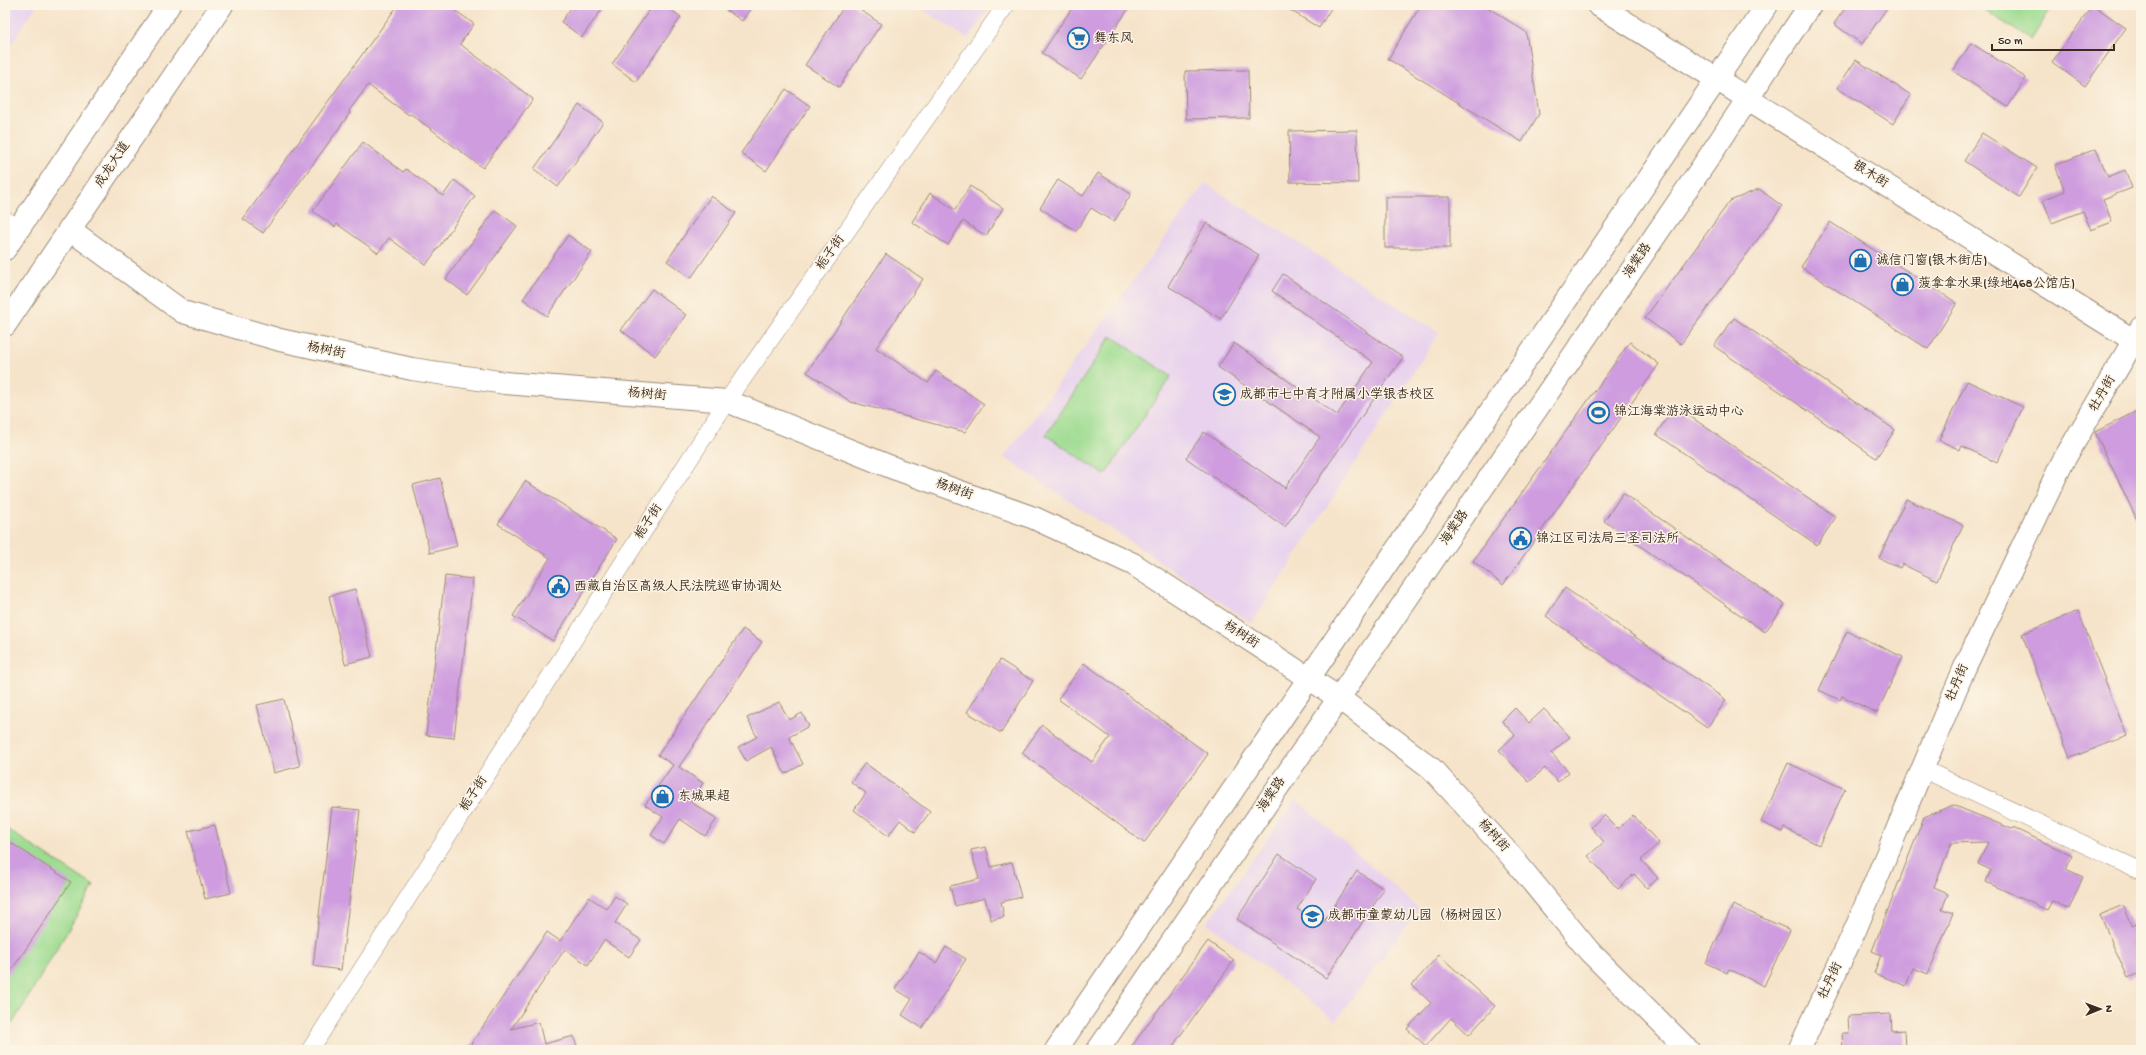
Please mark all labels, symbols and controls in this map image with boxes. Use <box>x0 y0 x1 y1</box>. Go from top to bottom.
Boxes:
supermarket icon: 舞东风 <box>1066 26 1092 52</box>
scale bar <box>1992 26 2114 52</box>
place label: 舞东风 <box>1094 31 1133 47</box>
text: 50 m <box>1998 35 2023 49</box>
street label: 成龙大道 <box>91 139 134 191</box>
street label: 银木街 <box>1849 157 1891 192</box>
street label: 栀子街 <box>813 232 848 273</box>
street label: 海棠路 <box>1620 240 1655 281</box>
shop icon: 诚信门窗(银木街店) <box>1847 248 1873 274</box>
place label: 诚信门窗(银木街店) <box>1876 253 1987 269</box>
shop icon: 菠拿拿水果(绿地468公馆店) <box>1889 271 1915 297</box>
place label: 菠拿拿水果(绿地468公馆店) <box>1918 276 2075 292</box>
street label: 杨树街 <box>305 339 347 362</box>
street label: 牡丹街 <box>2086 373 2119 415</box>
school or university icon: 成都市七中育才附属小学银杏校区 <box>1211 382 1237 408</box>
street label: 杨树街 <box>627 385 667 404</box>
place label: 成都市七中育才附属小学银杏校区 <box>1240 386 1435 403</box>
sports icon: 锦江海棠游泳运动中心 <box>1585 399 1611 425</box>
place label: 锦江海棠游泳运动中心 <box>1614 404 1744 420</box>
street label: 杨树街 <box>933 475 975 504</box>
street label: 栀子街 <box>631 501 666 542</box>
street label: 海棠路 <box>1437 507 1472 548</box>
public building icon: 锦江区司法局三圣司法所 <box>1508 526 1534 552</box>
place label: 锦江区司法局三圣司法所 <box>1536 531 1679 547</box>
public building icon: 西藏自治区高级人民法院巡审协调处 <box>546 574 572 600</box>
place label: 西藏自治区高级人民法院巡审协调处 <box>574 578 782 595</box>
street label: 杨树街 <box>1221 617 1262 652</box>
street label: 牡丹街 <box>1943 662 1973 704</box>
street label: 栀子街 <box>456 773 491 814</box>
street label: 海棠路 <box>1254 774 1289 815</box>
shop icon: 东城果超 <box>649 784 675 810</box>
place label: 东城果超 <box>678 789 730 805</box>
street label: 杨树街 <box>1474 816 1512 856</box>
school or university icon: 成都市童蒙幼儿园（杨树园区） <box>1300 903 1326 929</box>
place label: 成都市童蒙幼儿园（杨树园区） <box>1328 907 1510 924</box>
street label: 牡丹街 <box>1815 960 1846 1002</box>
north arrow <box>2080 989 2120 1029</box>
text: N <box>2102 1005 2114 1013</box>

